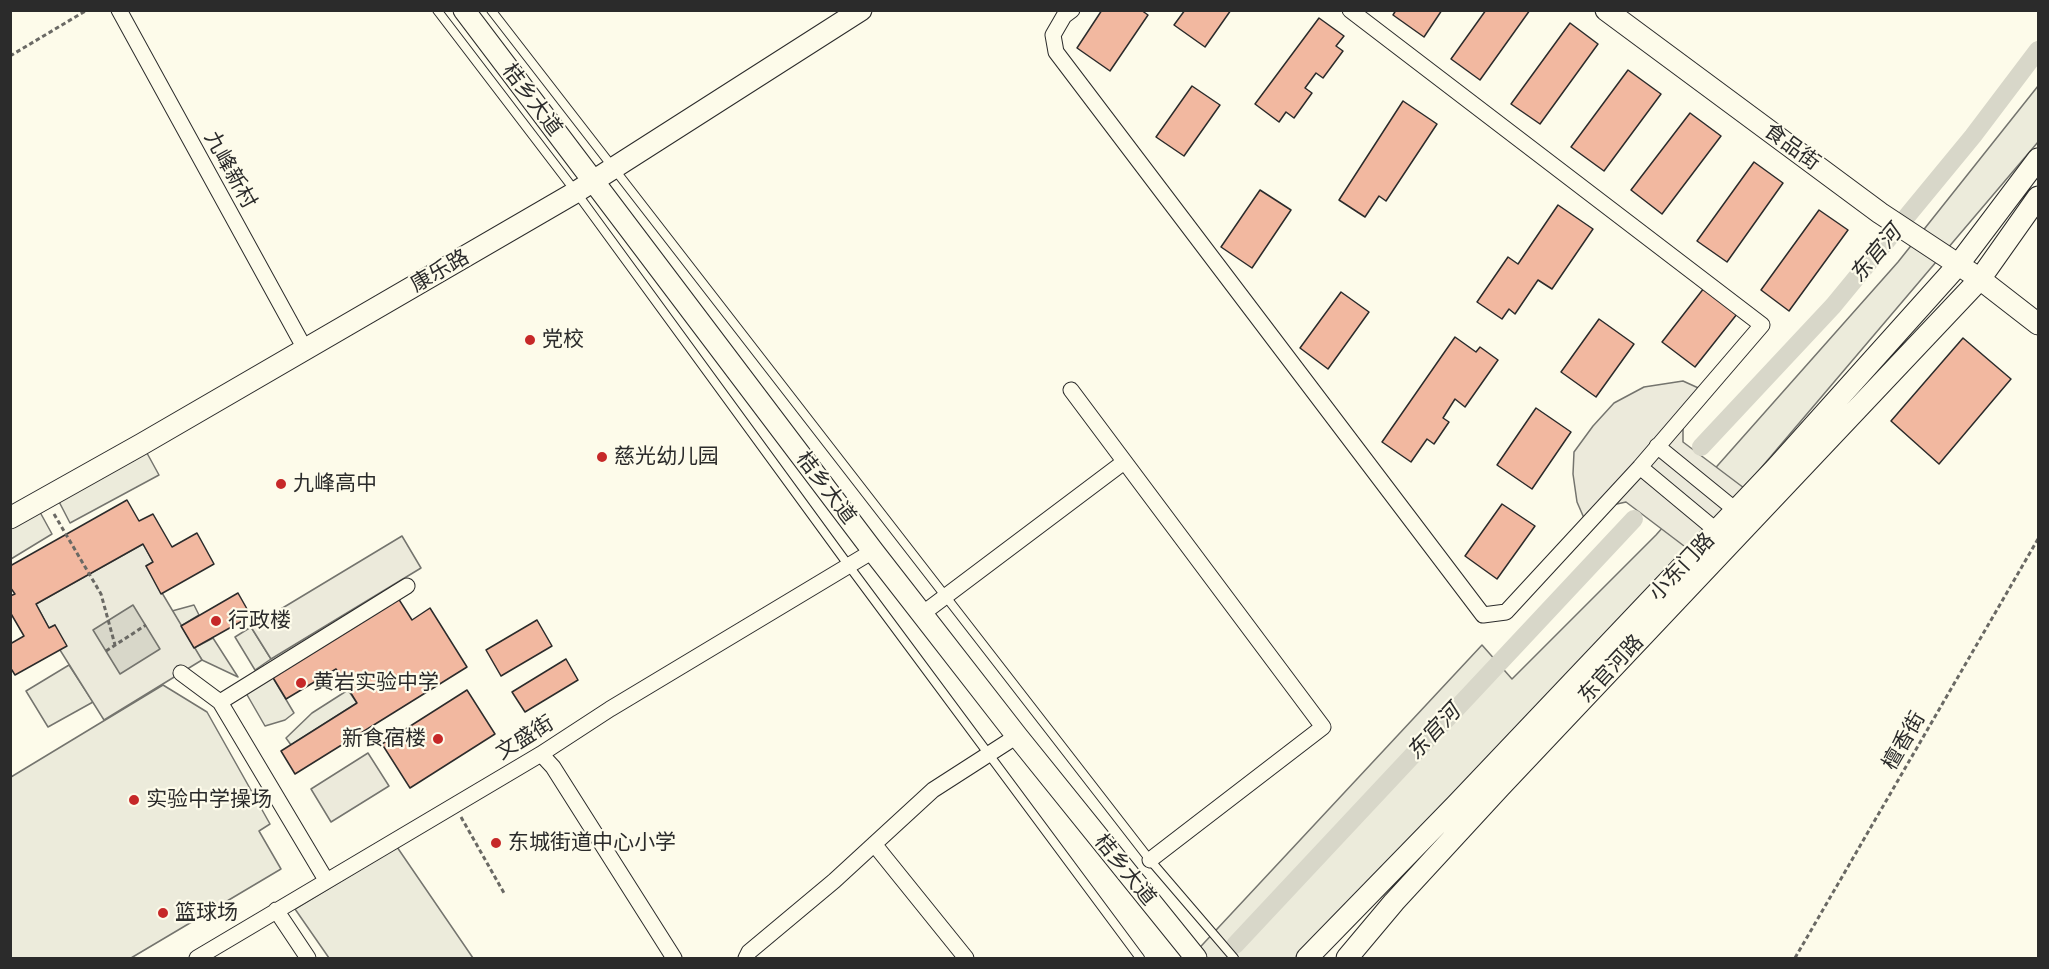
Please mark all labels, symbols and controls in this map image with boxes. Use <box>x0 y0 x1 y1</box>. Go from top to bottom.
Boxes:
street label: 桔乡大道 <box>497 59 567 141</box>
street label: 食品街 <box>1759 118 1825 176</box>
street label: 九峰新村 <box>199 127 261 213</box>
water label: 东官河 <box>1845 220 1907 288</box>
street label: 康乐路 <box>406 244 474 298</box>
place label: 党校 <box>542 327 584 353</box>
marker: 党校 <box>523 333 537 347</box>
place label: 慈光幼儿园 <box>614 444 719 470</box>
street label: 桔乡大道 <box>791 447 861 529</box>
marker: 慈光幼儿园 <box>595 450 609 464</box>
place label: 九峰高中 <box>293 471 377 497</box>
marker: 九峰高中 <box>274 477 288 491</box>
street label: 小东门路 <box>1644 528 1720 606</box>
place label: 行政楼 <box>228 608 291 634</box>
marker: 行政楼 <box>209 614 223 628</box>
street label: 东官河路 <box>1573 630 1649 708</box>
place label: 黄岩实验中学 <box>313 670 439 696</box>
marker: 黄岩实验中学 <box>294 676 308 690</box>
water label: 东官河 <box>1402 699 1466 765</box>
street label: 檀香街 <box>1877 707 1931 775</box>
street label: 文盛街 <box>492 711 558 765</box>
place label: 新食宿楼 <box>342 726 426 752</box>
marker: 新食宿楼 <box>431 732 445 746</box>
place label: 实验中学操场 <box>146 787 272 813</box>
marker: 实验中学操场 <box>127 793 141 807</box>
street label: 桔乡大道 <box>1089 829 1161 911</box>
place label: 东城街道中心小学 <box>508 830 676 856</box>
marker: 东城街道中心小学 <box>489 836 503 850</box>
place label: 篮球场 <box>175 900 238 926</box>
marker: 篮球场 <box>156 906 170 920</box>

